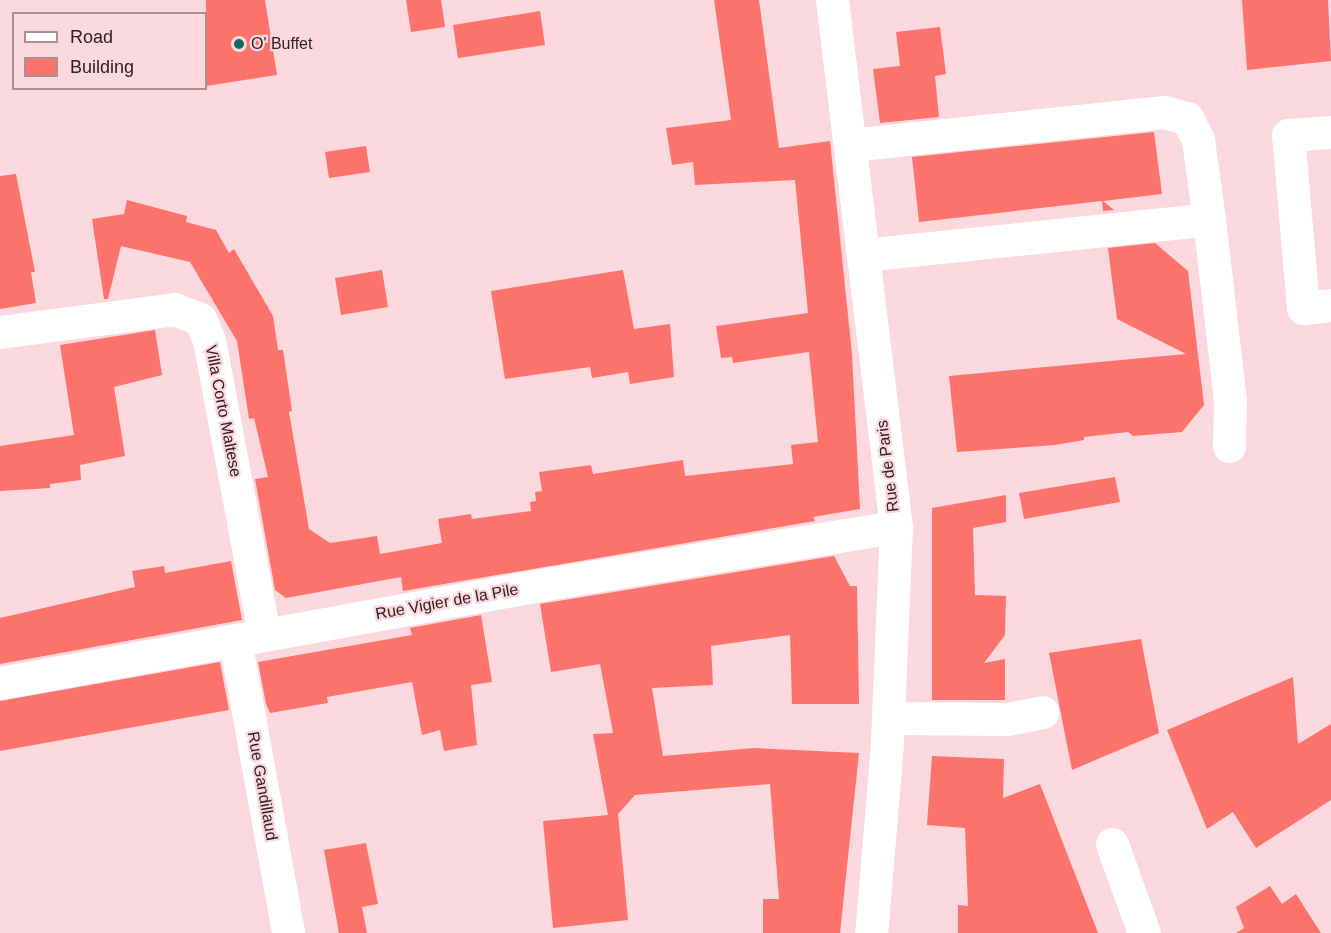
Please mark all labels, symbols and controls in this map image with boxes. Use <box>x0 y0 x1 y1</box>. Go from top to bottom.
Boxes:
legend <box>12 12 207 90</box>
text: Road <box>70 27 113 47</box>
place label: O' Buffet <box>251 34 312 54</box>
marker: O' Buffet <box>232 37 246 51</box>
text: Building <box>70 57 134 77</box>
street label: Villa Corto Maltese <box>201 343 245 479</box>
street label: Rue de Paris <box>873 419 903 513</box>
street label: Rue Vigier de la Pile <box>374 580 520 624</box>
street label: Rue Gandillaud <box>243 730 281 842</box>

